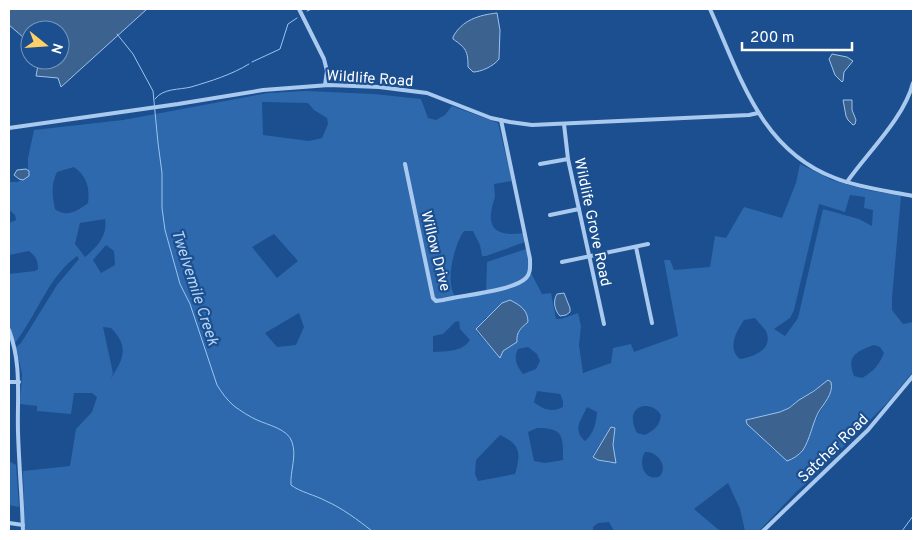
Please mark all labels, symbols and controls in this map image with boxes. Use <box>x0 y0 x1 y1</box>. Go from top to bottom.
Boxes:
north arrow <box>20 20 70 70</box>
scale bar <box>742 20 852 52</box>
text: 200 m <box>750 29 795 48</box>
text: N <box>46 41 66 56</box>
street label: Wildlife Road <box>326 67 414 92</box>
street label: Wildlife Grove Road <box>569 156 614 288</box>
street label: Willow Drive <box>415 209 454 294</box>
water label: Twelvemile Creek <box>166 227 223 349</box>
street label: Satcher Road <box>795 411 873 487</box>

